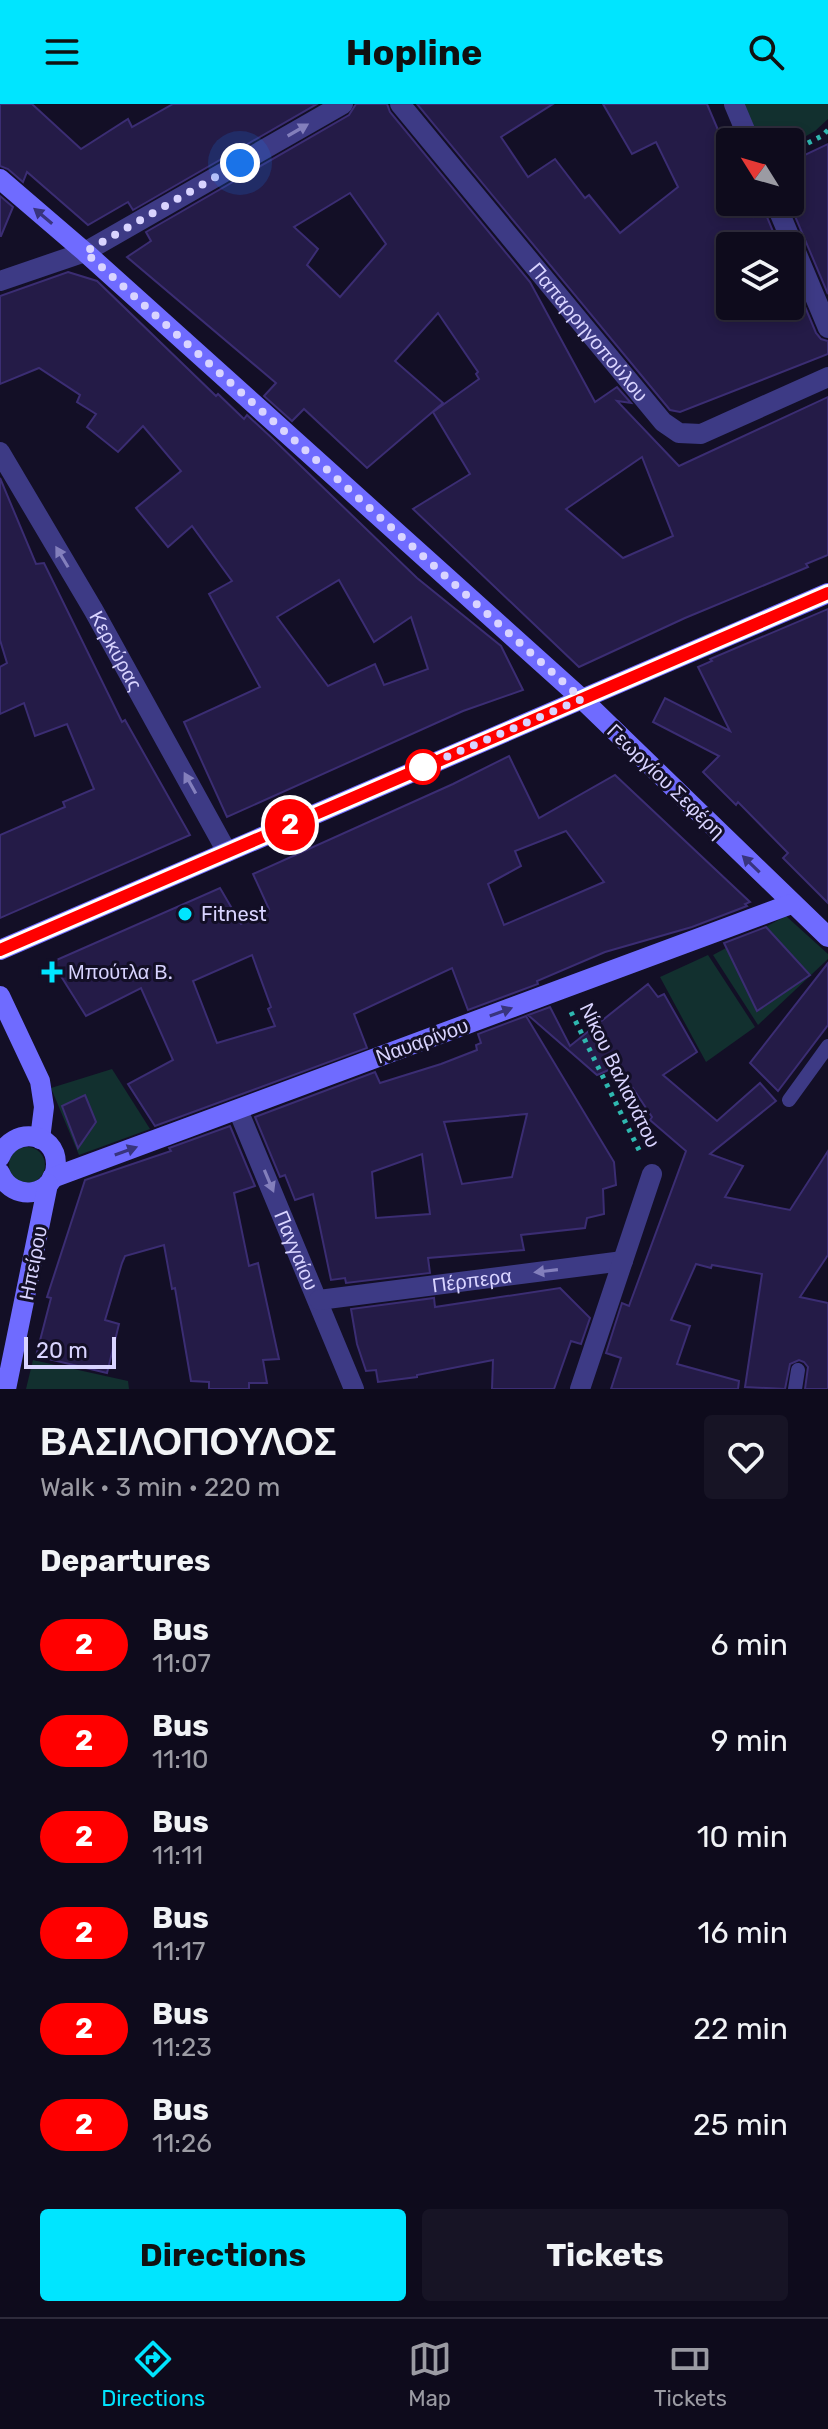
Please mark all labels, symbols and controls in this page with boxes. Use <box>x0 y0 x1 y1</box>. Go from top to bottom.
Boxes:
icon: menu <box>40 30 84 74</box>
icon: search <box>744 30 788 74</box>
text: Hopline <box>346 31 482 74</box>
one-way arrow <box>287 123 310 137</box>
north arrow <box>716 128 804 216</box>
map controls <box>716 128 804 320</box>
your location <box>220 143 260 183</box>
one-way arrow <box>34 208 54 225</box>
button: layers <box>716 232 804 320</box>
street label: Παπαρρηγοπούλου <box>524 258 653 406</box>
one-way arrow <box>55 546 69 568</box>
street label: Κερκύρας <box>84 607 148 695</box>
street label: Γεωργίου Σεφέρη <box>602 719 730 843</box>
unlabelled marker <box>406 750 440 784</box>
one-way arrow <box>183 772 196 795</box>
line badge: 2 <box>264 799 316 851</box>
text: 2 <box>281 808 299 841</box>
one-way arrow <box>742 856 761 874</box>
place label: Fitnest <box>201 902 267 926</box>
marker: Fitnest <box>176 905 194 923</box>
place label: Μπούτλα Β. <box>68 960 173 984</box>
marker: Μπούτλα Β. <box>43 963 61 981</box>
street label: Νίκου Βαλιανάτου <box>575 999 665 1151</box>
one-way arrow <box>489 1005 513 1018</box>
street label: Ναυαρίνου <box>373 1013 471 1069</box>
one-way arrow <box>114 1144 138 1157</box>
one-way arrow <box>262 1170 276 1193</box>
street label: Παγγαίου <box>269 1207 324 1294</box>
street label: Ηπείρου <box>14 1224 52 1302</box>
street label: Πέρπερα <box>430 1263 513 1297</box>
one-way arrow <box>533 1265 558 1278</box>
scale bar <box>24 1333 116 1369</box>
text: 20 m <box>36 1337 88 1364</box>
button: heart <box>704 1415 788 1499</box>
text: ΒΑΣΙΛΟΠΟΥΛΟΣ <box>40 1419 337 1465</box>
text: Walk · 3 min · 220 m <box>40 1472 280 1503</box>
text: Departures <box>40 1543 211 1579</box>
text: Bus <box>152 1612 209 1648</box>
text: 6 min <box>710 1627 788 1663</box>
text: 2 <box>75 1628 93 1661</box>
text: 11:07 <box>152 1648 211 1679</box>
text: Bus <box>152 1708 209 1744</box>
text: 9 min <box>711 1723 788 1759</box>
text: 2 <box>75 1724 93 1757</box>
text: 11:10 <box>152 1744 209 1775</box>
text: Bus <box>152 1804 209 1840</box>
text: 10 min <box>697 1819 788 1855</box>
text: 2 <box>75 1820 93 1853</box>
text: 11:11 <box>152 1840 203 1871</box>
text: Bus <box>152 1900 209 1936</box>
text: 16 min <box>698 1915 788 1951</box>
text: 2 <box>75 1916 93 1949</box>
text: 11:17 <box>152 1936 205 1967</box>
text: Bus <box>152 1996 209 2032</box>
text: 22 min <box>693 2011 788 2047</box>
text: 2 <box>75 2012 93 2045</box>
text: 11:23 <box>152 2032 212 2063</box>
text: Bus <box>152 2092 209 2128</box>
text: 25 min <box>693 2107 788 2143</box>
text: 2 <box>75 2108 93 2141</box>
text: 11:26 <box>152 2128 212 2159</box>
button: Directions <box>40 2209 406 2301</box>
button: Tickets <box>422 2209 788 2301</box>
tab: Directions <box>101 2337 205 2412</box>
tab: Map <box>408 2337 452 2412</box>
tab: Tickets <box>654 2337 727 2412</box>

